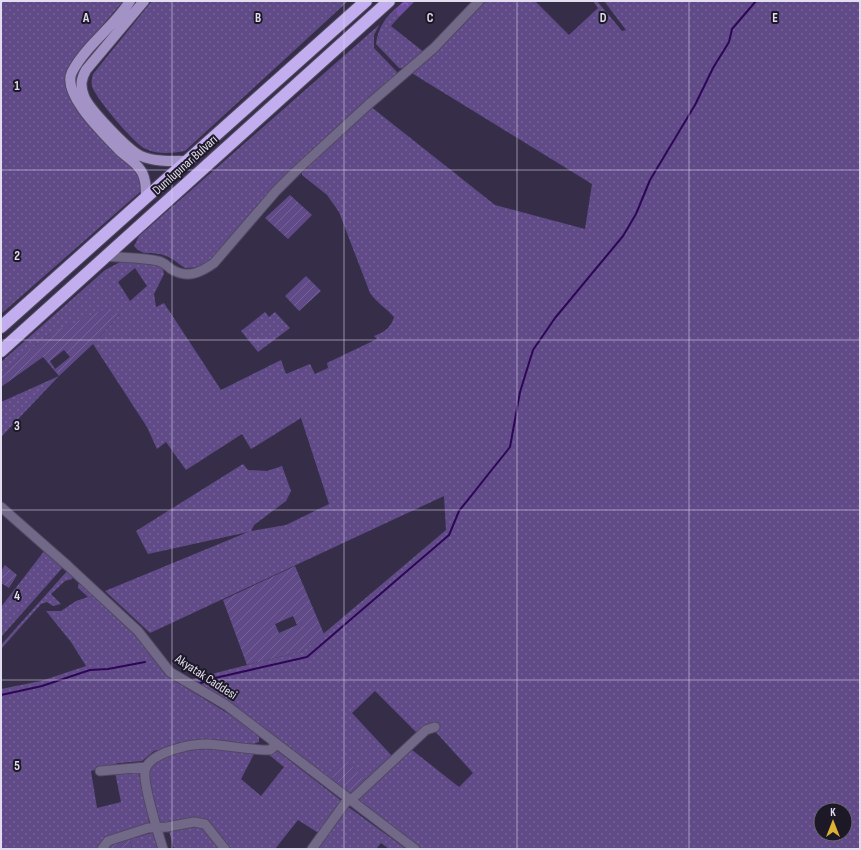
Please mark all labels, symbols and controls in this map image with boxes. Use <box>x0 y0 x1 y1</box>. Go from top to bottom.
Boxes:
text: A <box>82 10 90 26</box>
text: B <box>255 10 261 26</box>
text: C <box>427 10 434 26</box>
text: D <box>600 10 607 26</box>
text: E <box>772 10 778 26</box>
text: 1 <box>14 78 20 94</box>
street label: Dumlupınar Bulvarı <box>149 132 221 198</box>
text: 2 <box>14 248 20 264</box>
text: 3 <box>14 418 20 434</box>
text: 4 <box>14 588 20 604</box>
street label: Akyatak Caddesi <box>171 650 240 703</box>
text: 5 <box>14 758 20 774</box>
north arrow <box>813 802 853 842</box>
text: K <box>830 806 836 819</box>

